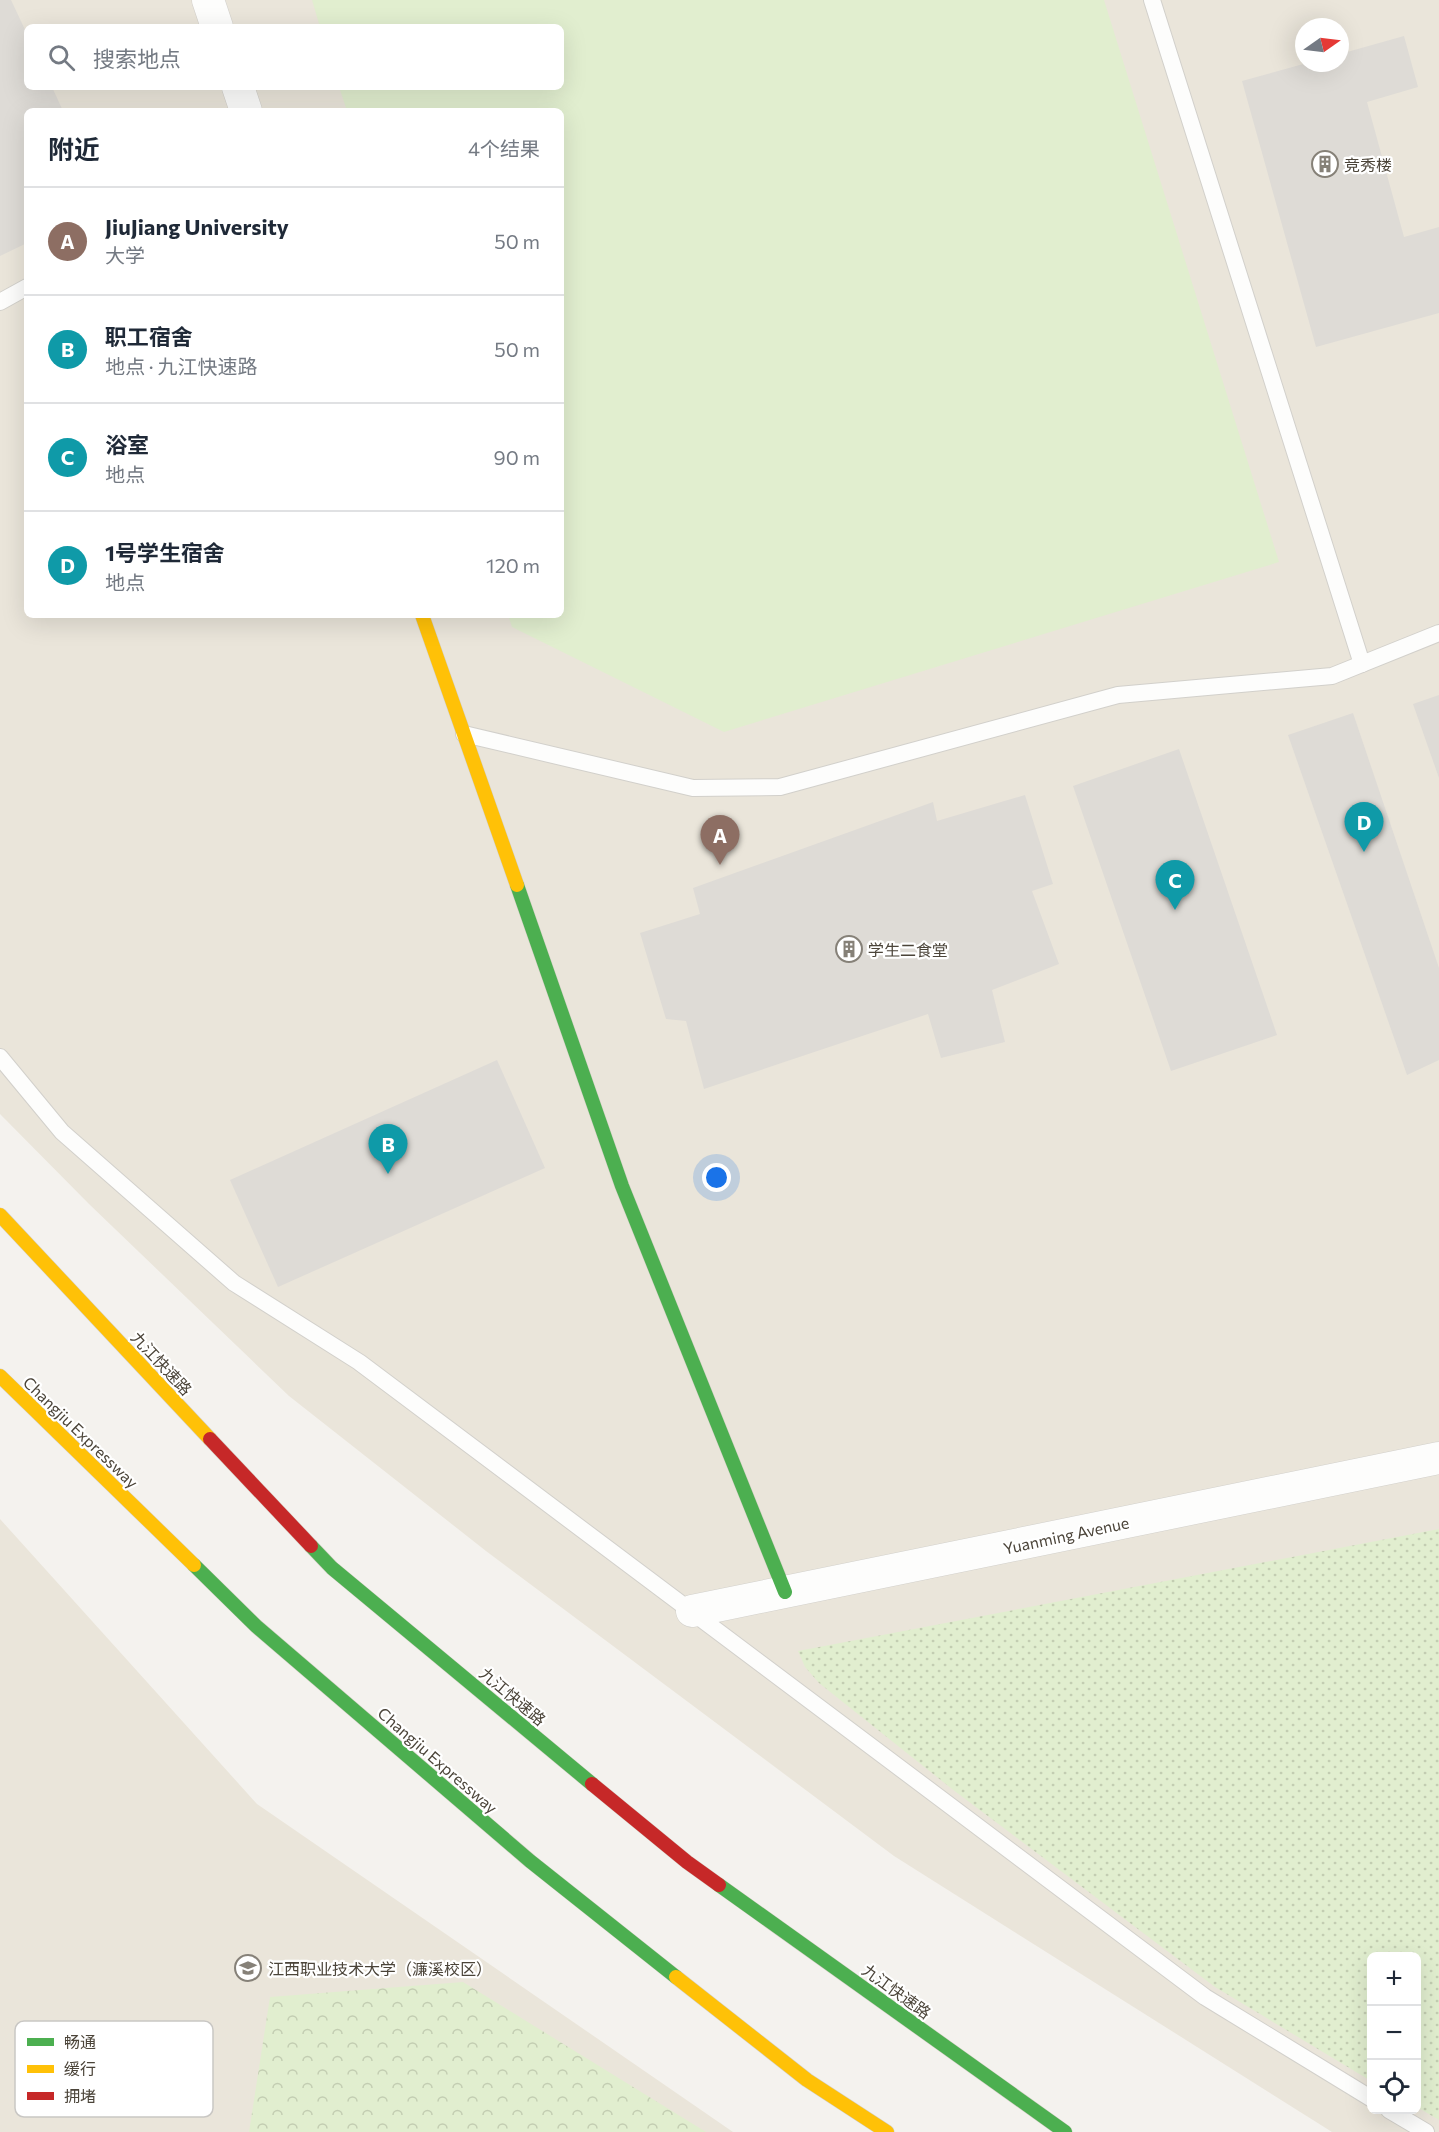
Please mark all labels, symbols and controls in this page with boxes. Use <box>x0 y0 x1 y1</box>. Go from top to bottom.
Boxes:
north arrow <box>1295 18 1349 72</box>
search box <box>24 24 564 90</box>
icon: search <box>45 41 78 74</box>
text: 搜索地点 <box>93 45 181 72</box>
text: 附近 <box>48 133 100 164</box>
text: 4个结果 <box>468 136 540 160</box>
building icon: 竞秀楼 <box>1310 149 1340 179</box>
place label: 竞秀楼 <box>1344 155 1392 174</box>
text: JiuJiang University <box>105 213 289 240</box>
text: A <box>60 229 75 253</box>
text: 50 m <box>494 229 540 253</box>
text: 大学 <box>105 243 145 267</box>
text: 职工宿舍 <box>105 323 193 350</box>
text: B <box>61 337 74 361</box>
text: 50 m <box>494 337 540 361</box>
text: 地点 · 九江快速路 <box>105 354 257 378</box>
text: 浴室 <box>105 431 149 458</box>
text: C <box>61 445 74 469</box>
text: 90 m <box>494 445 540 469</box>
text: 地点 <box>105 462 145 486</box>
text: 1号学生宿舍 <box>105 539 225 566</box>
text: D <box>60 553 75 577</box>
text: 120 m <box>486 553 540 577</box>
text: 地点 <box>105 570 145 594</box>
pin: D <box>1344 802 1384 852</box>
pin: A <box>700 816 740 865</box>
pin: C <box>1156 860 1194 910</box>
building icon: 学生二食堂 <box>834 934 864 964</box>
place label: 学生二食堂 <box>868 940 948 959</box>
pin: B <box>368 1124 408 1174</box>
your location <box>702 1163 731 1192</box>
street label: 九江快速路 <box>128 1327 196 1399</box>
street label: Changjiu Expressway <box>20 1372 142 1492</box>
street label: Yuanming Avenue <box>1001 1512 1131 1558</box>
street label: 九江快速路 <box>476 1663 550 1729</box>
street label: Changjiu Expressway <box>374 1703 502 1817</box>
map controls <box>1367 1952 1421 2114</box>
button: + <box>1367 1952 1421 2006</box>
school or university icon: 江西职业技术大学（濂溪校区） <box>233 1953 263 1983</box>
place label: 江西职业技术大学（濂溪校区） <box>268 1959 492 1978</box>
street label: 九江快速路 <box>859 1960 935 2022</box>
button: − <box>1367 2006 1421 2060</box>
legend <box>15 2021 213 2117</box>
text: 畅通 <box>64 2032 96 2051</box>
text: 缓行 <box>64 2059 96 2078</box>
button: locate <box>1367 2060 1421 2114</box>
text: 拥堵 <box>64 2086 96 2105</box>

